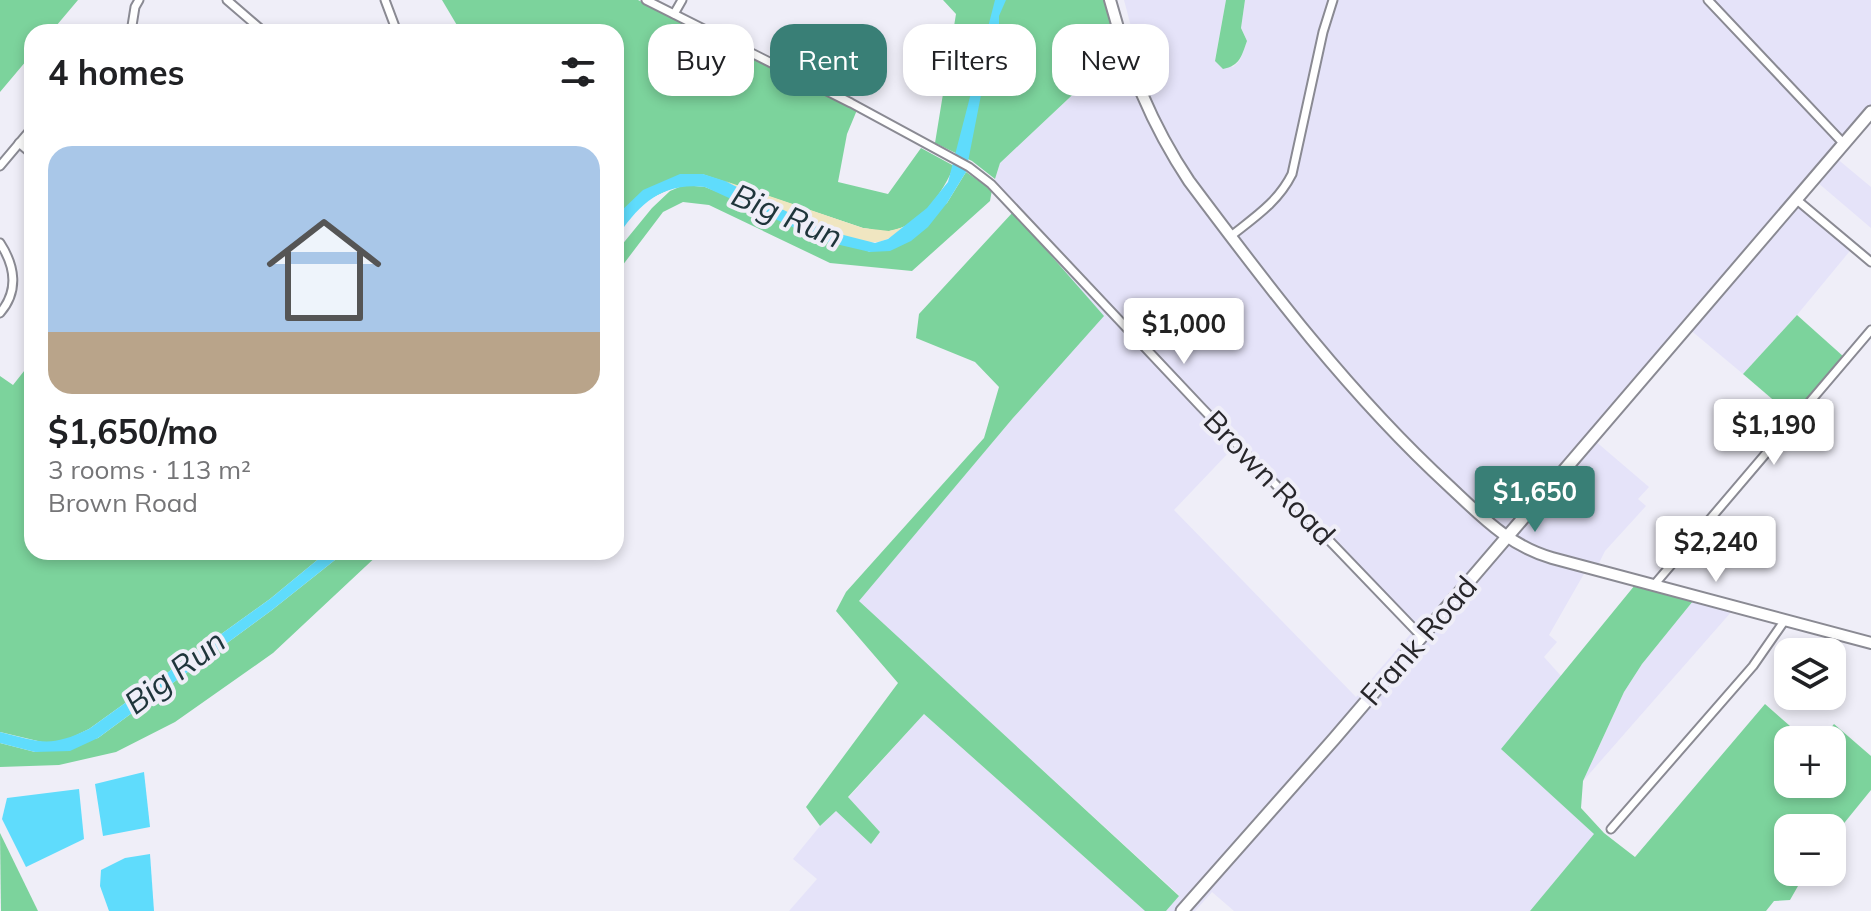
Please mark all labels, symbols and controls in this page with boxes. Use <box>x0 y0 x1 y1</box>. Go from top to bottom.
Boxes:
chip: Buy <box>648 24 754 96</box>
chip: Rent <box>770 24 887 96</box>
chip: Filters <box>903 24 1036 96</box>
chip: New <box>1052 24 1169 96</box>
icon: filters <box>556 50 600 94</box>
text: 4 homes <box>48 51 185 94</box>
water label: Big Run <box>726 174 849 256</box>
icon: home <box>252 198 396 342</box>
pin: $1,000 <box>1119 298 1249 366</box>
text: $1,000 <box>1142 307 1226 340</box>
pin: $1,190 <box>1709 399 1839 467</box>
street label: Brown Road <box>1196 402 1343 553</box>
text: $1,190 <box>1732 408 1816 441</box>
text: $1,650/mo <box>48 410 218 453</box>
text: 3 rooms · 113 m² <box>48 453 251 486</box>
pin: $1,650 <box>1470 466 1600 534</box>
text: $1,650 <box>1493 475 1577 508</box>
text: Brown Road <box>48 486 198 519</box>
pin: $2,240 <box>1651 516 1781 584</box>
text: $2,240 <box>1674 525 1758 558</box>
street label: Frank Road <box>1352 568 1485 713</box>
water label: Big Run <box>116 620 233 722</box>
map controls <box>1774 638 1846 886</box>
button: layers <box>1774 638 1846 710</box>
button: + <box>1774 726 1846 798</box>
button: − <box>1774 814 1846 886</box>

